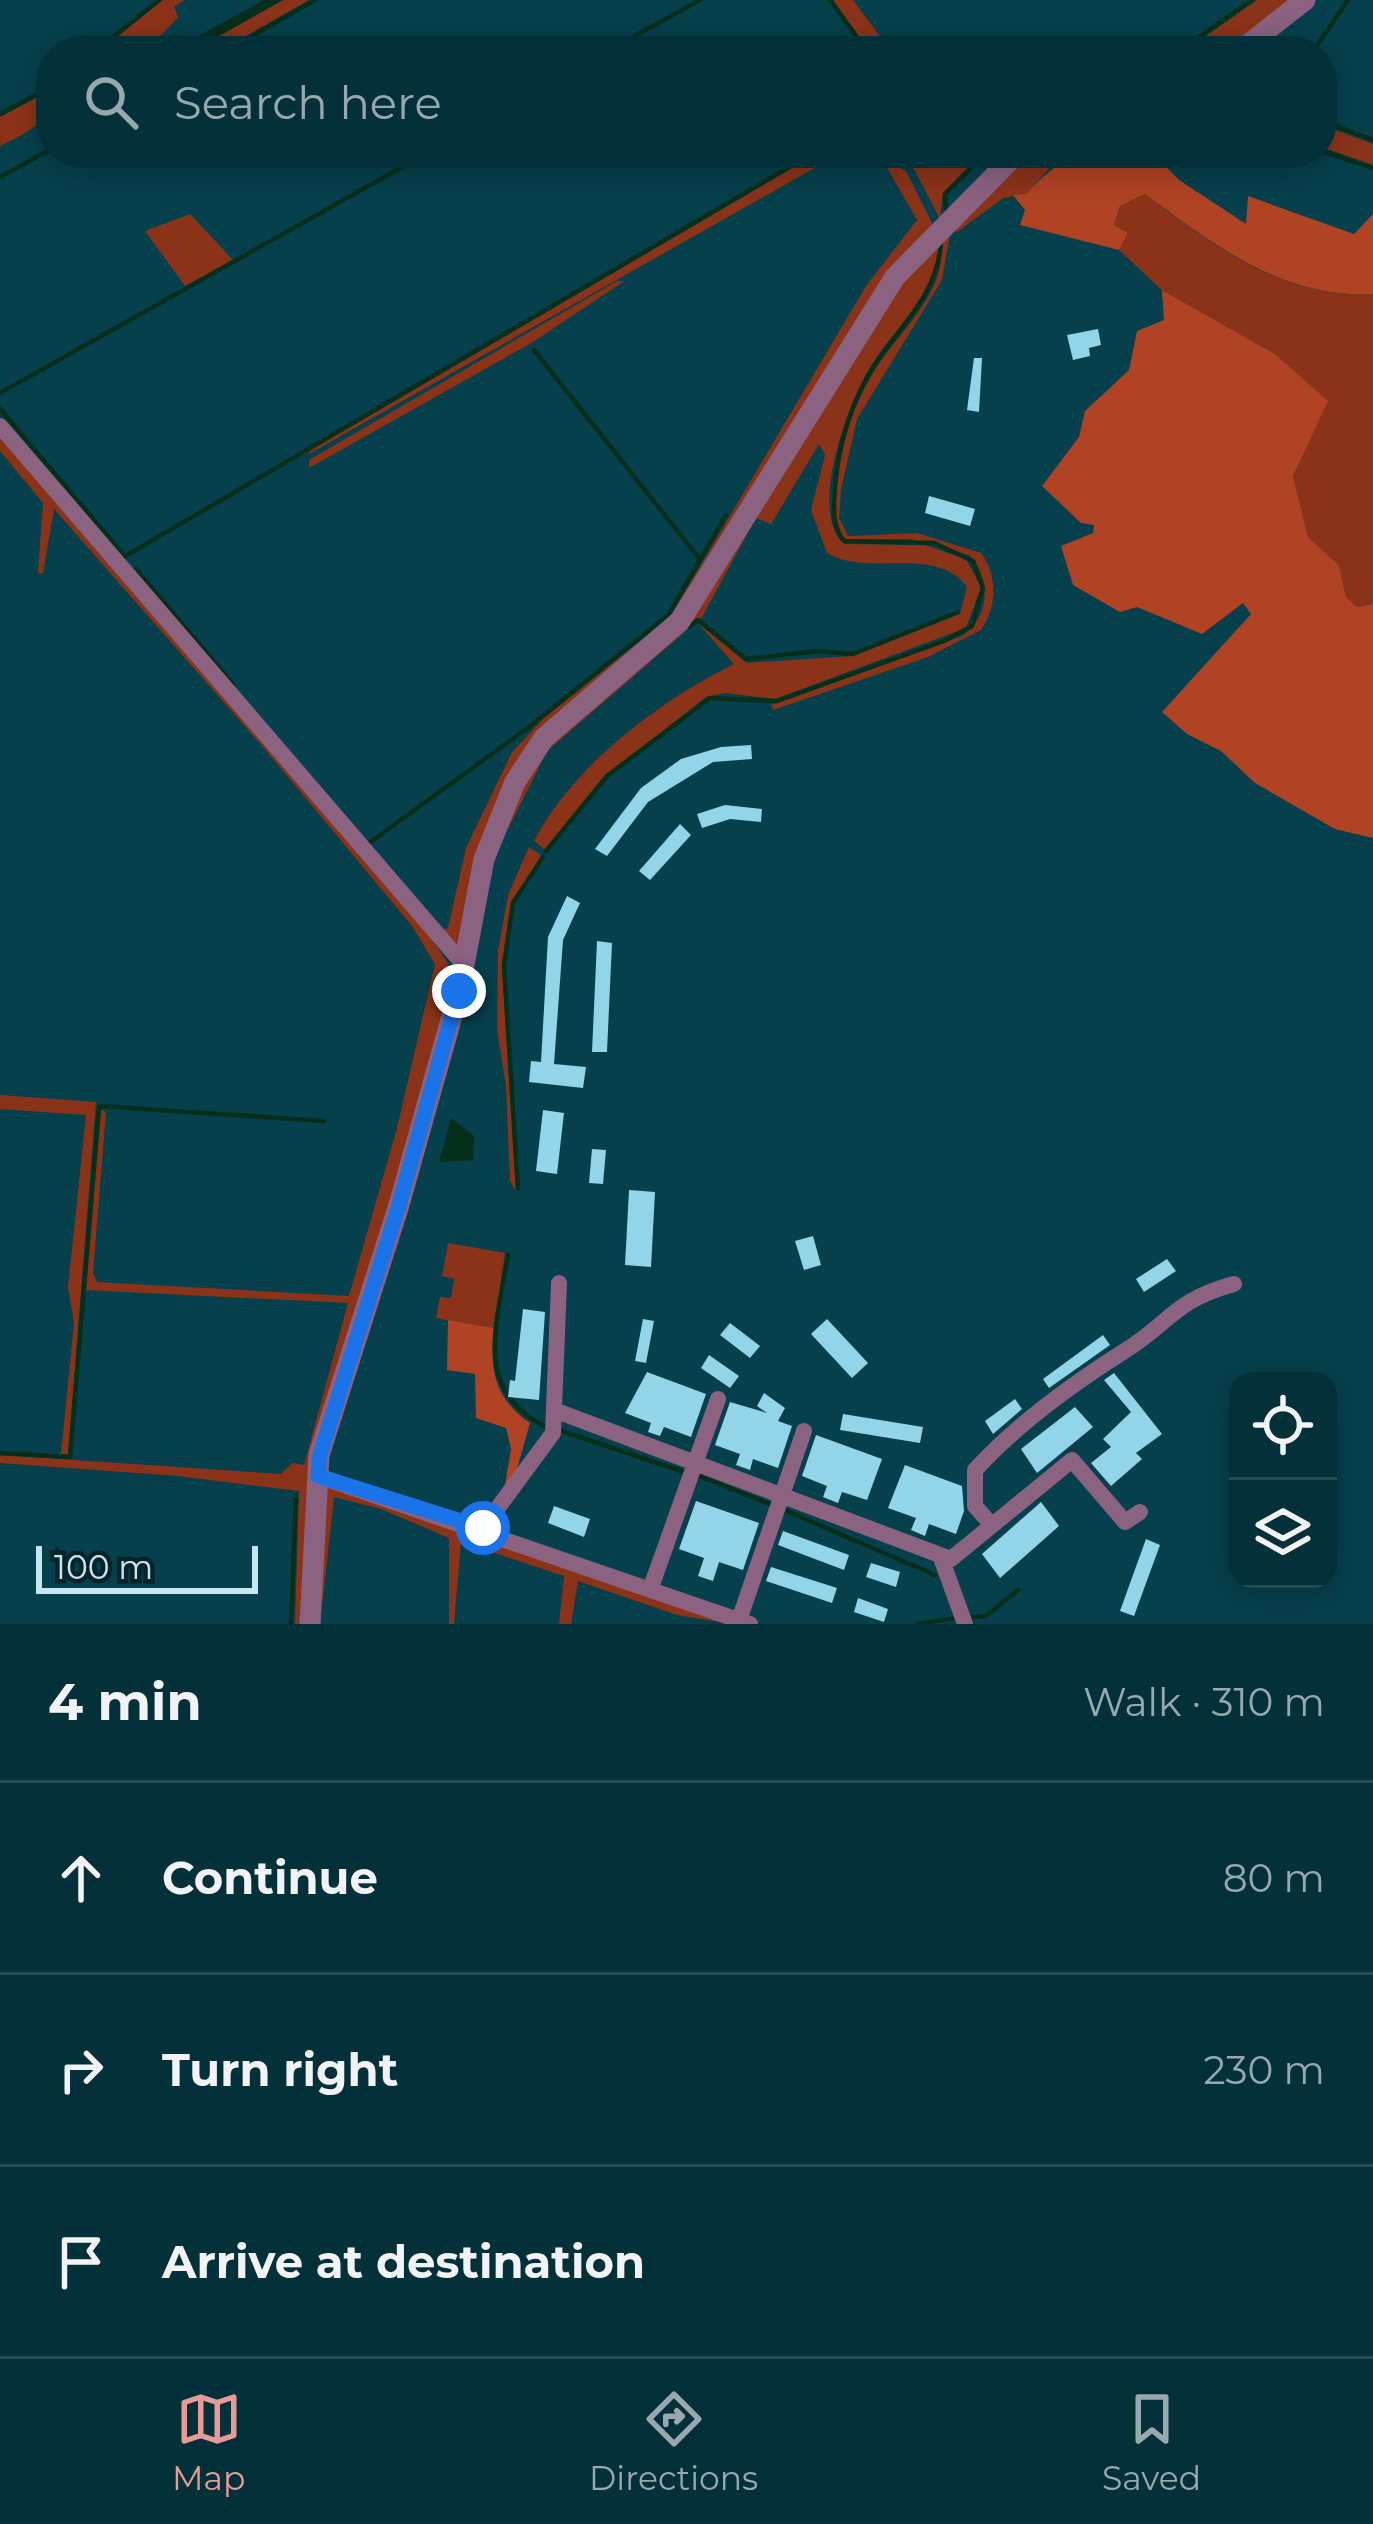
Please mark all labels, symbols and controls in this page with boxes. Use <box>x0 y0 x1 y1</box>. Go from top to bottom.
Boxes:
search box <box>36 36 1337 168</box>
icon: search <box>78 69 144 135</box>
text: Search here <box>174 75 442 130</box>
route end <box>432 964 486 1018</box>
map controls <box>1229 1372 1337 1588</box>
button: locate <box>1229 1372 1337 1480</box>
button: layers <box>1229 1480 1337 1588</box>
route start <box>456 1501 510 1555</box>
scale bar <box>36 1540 258 1593</box>
text: 100 m <box>54 1547 153 1587</box>
text: 4 min <box>48 1671 202 1733</box>
text: Walk · 310 m <box>1083 1678 1325 1726</box>
icon: ahead <box>48 1845 114 1911</box>
text: Continue <box>162 1850 378 1905</box>
text: 80 m <box>1223 1854 1325 1902</box>
icon: right <box>48 2037 114 2103</box>
text: Turn right <box>162 2042 398 2097</box>
text: 230 m <box>1203 2046 1325 2094</box>
icon: arrive <box>48 2229 114 2295</box>
text: Arrive at destination <box>162 2234 645 2289</box>
tab: Map <box>172 2386 245 2498</box>
tab: Directions <box>589 2386 758 2498</box>
tab: Saved <box>1102 2386 1201 2498</box>

